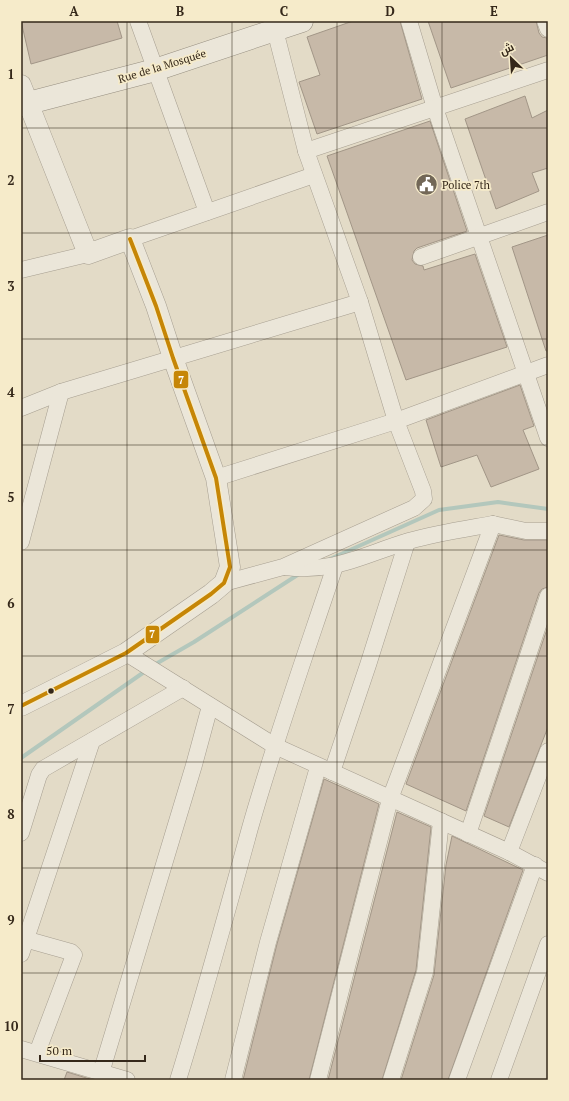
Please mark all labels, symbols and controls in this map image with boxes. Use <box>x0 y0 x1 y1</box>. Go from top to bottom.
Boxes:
text: A <box>69 2 79 20</box>
text: B <box>176 2 184 20</box>
text: C <box>280 2 288 20</box>
text: D <box>385 2 395 20</box>
text: E <box>490 2 498 20</box>
north arrow <box>491 38 531 78</box>
text: ش <box>497 40 516 58</box>
street label: Rue de la Mosquée <box>116 46 208 86</box>
text: 1 <box>7 65 15 83</box>
text: 2 <box>7 171 15 189</box>
public building icon: Police 7th <box>414 172 440 198</box>
place label: Police 7th <box>442 178 491 192</box>
text: 3 <box>7 277 15 295</box>
line badge: 7 <box>173 370 189 389</box>
text: 7 <box>178 373 184 387</box>
text: 4 <box>7 383 15 401</box>
text: 5 <box>7 488 15 506</box>
text: 6 <box>7 594 15 612</box>
line badge: 7 <box>145 625 160 644</box>
text: 7 <box>149 627 155 641</box>
unlabelled marker <box>46 686 56 696</box>
text: 7 <box>7 700 15 718</box>
text: 8 <box>7 805 15 823</box>
text: 9 <box>7 911 15 929</box>
text: 10 <box>4 1017 19 1035</box>
scale bar <box>40 1037 145 1063</box>
text: 50 m <box>46 1043 73 1058</box>

